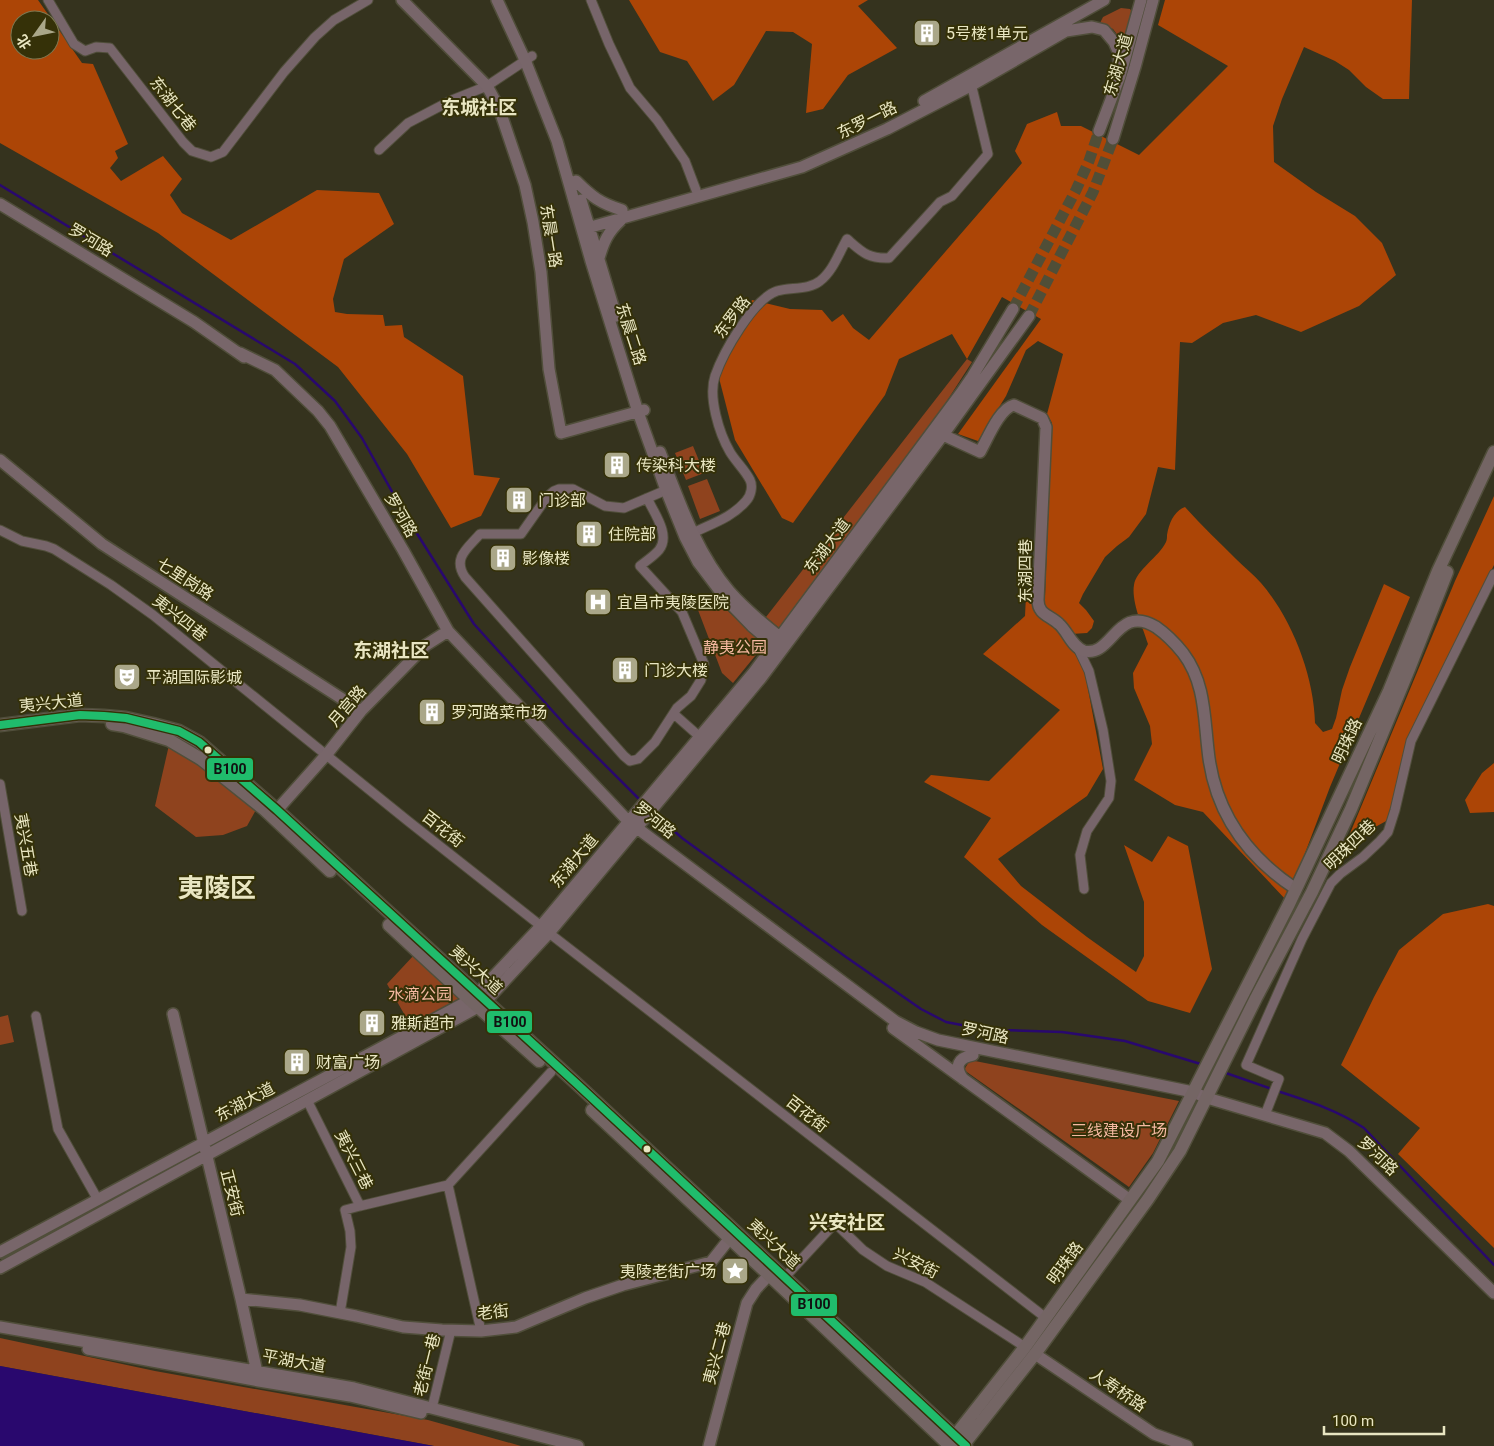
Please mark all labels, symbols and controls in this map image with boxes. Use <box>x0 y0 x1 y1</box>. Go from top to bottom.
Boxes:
north arrow <box>10 10 60 60</box>
building icon: 5号楼1单元 <box>912 18 942 48</box>
place label: 5号楼1单元 <box>946 24 1028 43</box>
text: 北 <box>14 32 35 52</box>
street label: 东湖大道 <box>1100 32 1136 98</box>
street label: 东湖七巷 <box>146 73 200 135</box>
district label: 东城社区 <box>441 96 517 119</box>
street label: 东罗一路 <box>834 97 900 143</box>
street label: 东晨一路 <box>537 203 565 269</box>
street label: 罗河路 <box>66 219 116 261</box>
street label: 东罗路 <box>710 292 754 342</box>
street label: 东晨二路 <box>612 301 650 367</box>
building icon: 传染科大楼 <box>602 450 632 480</box>
place label: 传染科大楼 <box>636 456 716 475</box>
building icon: 门诊部 <box>504 485 534 515</box>
street label: 罗河路 <box>381 489 421 541</box>
place label: 门诊部 <box>538 491 586 510</box>
street label: 东湖大道 <box>800 515 854 577</box>
building icon: 住院部 <box>574 519 604 549</box>
place label: 住院部 <box>608 525 656 544</box>
street label: 东湖四巷 <box>1016 539 1035 603</box>
building icon: 影像楼 <box>488 543 518 573</box>
place label: 影像楼 <box>522 549 570 568</box>
street label: 七里岗路 <box>153 554 217 604</box>
hospital icon: 宜昌市夷陵医院 <box>583 587 613 617</box>
street label: 夷兴四巷 <box>149 591 211 645</box>
place label: 宜昌市夷陵医院 <box>617 593 729 612</box>
park label: 静夷公园 <box>703 638 767 657</box>
district label: 东湖社区 <box>353 639 429 662</box>
building icon: 门诊大楼 <box>610 655 640 685</box>
place label: 门诊大楼 <box>644 661 708 680</box>
theatre icon: 平湖国际影城 <box>112 662 142 692</box>
place label: 平湖国际影城 <box>146 668 242 687</box>
street label: 月宫路 <box>324 682 370 730</box>
street label: 夷兴大道 <box>18 690 84 716</box>
building icon: 罗河路菜市场 <box>417 697 447 727</box>
place label: 罗河路菜市场 <box>451 703 547 722</box>
street label: 明珠路 <box>1328 715 1366 767</box>
unlabelled marker <box>203 745 213 755</box>
line badge: B100 <box>206 757 254 781</box>
text: B100 <box>213 761 247 777</box>
street label: 罗河路 <box>630 798 680 842</box>
street label: 百花街 <box>418 807 468 851</box>
street label: 夷兴五巷 <box>11 812 41 878</box>
street label: 明珠四巷 <box>1320 816 1380 874</box>
street label: 东湖大道 <box>546 830 602 892</box>
district label: 夷陵区 <box>178 873 256 903</box>
street label: 夷兴大道 <box>446 942 506 998</box>
park label: 水滴公园 <box>388 985 452 1004</box>
building icon: 雅斯超市 <box>357 1008 387 1038</box>
line badge: B100 <box>486 1010 533 1034</box>
place label: 雅斯超市 <box>391 1014 455 1033</box>
text: B100 <box>493 1014 527 1030</box>
street label: 罗河路 <box>960 1019 1010 1047</box>
building icon: 财富广场 <box>282 1047 312 1077</box>
place label: 财富广场 <box>316 1053 380 1072</box>
street label: 东湖大道 <box>212 1079 278 1125</box>
street label: 百花街 <box>782 1092 832 1136</box>
park label: 三线建设广场 <box>1071 1121 1167 1140</box>
street label: 夷兴三巷 <box>331 1127 377 1193</box>
street label: 罗河路 <box>1354 1133 1402 1179</box>
unlabelled marker <box>642 1144 652 1154</box>
street label: 正安街 <box>217 1167 247 1219</box>
district label: 兴安社区 <box>809 1211 885 1234</box>
street label: 夷兴大道 <box>744 1215 804 1273</box>
street label: 明珠路 <box>1043 1238 1087 1288</box>
street label: 兴安街 <box>890 1244 942 1282</box>
place icon: 夷陵老街广场 <box>720 1256 750 1286</box>
place label: 夷陵老街广场 <box>620 1262 716 1281</box>
line badge: B100 <box>790 1293 838 1317</box>
text: B100 <box>797 1296 831 1312</box>
street label: 老街 <box>476 1301 510 1323</box>
street label: 夷兴二巷 <box>700 1320 734 1386</box>
street label: 老街一巷 <box>410 1332 444 1398</box>
street label: 平湖大道 <box>261 1346 327 1376</box>
street label: 人寿桥路 <box>1086 1364 1150 1416</box>
scale bar <box>1324 1404 1444 1436</box>
text: 100 m <box>1332 1412 1374 1430</box>

